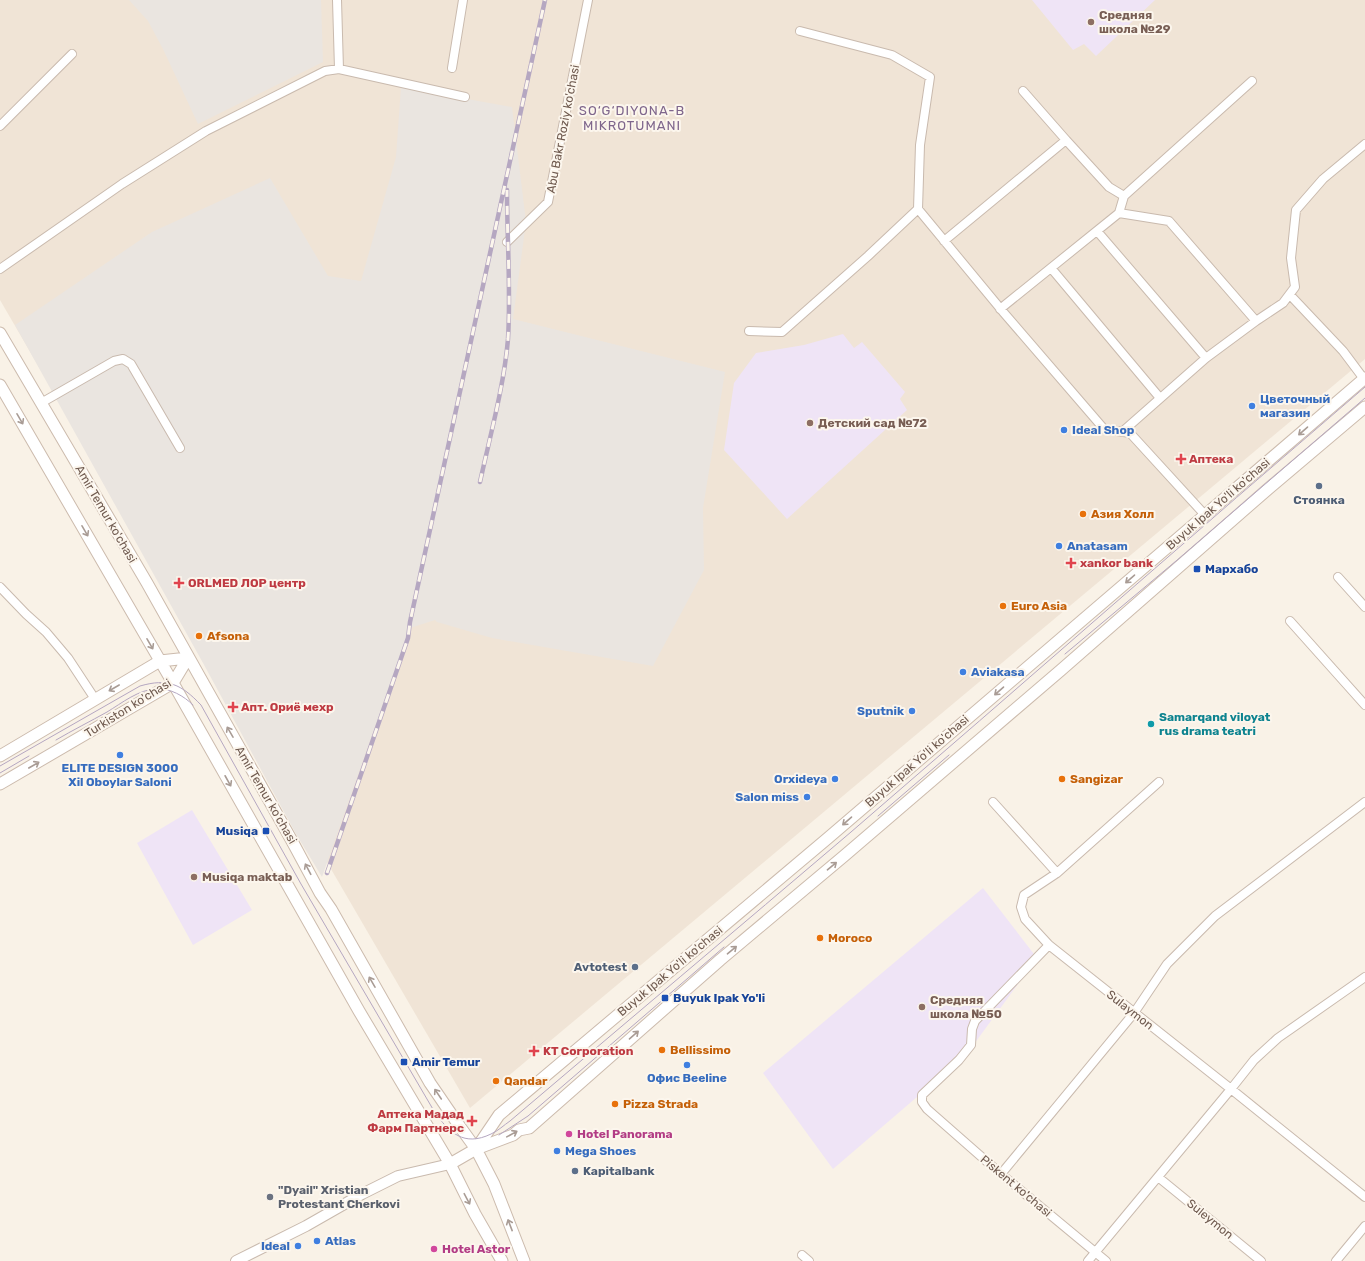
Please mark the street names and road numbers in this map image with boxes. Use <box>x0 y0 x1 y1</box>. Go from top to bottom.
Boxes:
street label: Abu Bakr Roziy ko'chasi <box>544 63 582 194</box>
street label: Buyuk Ipak Yo'li ko'chasi <box>1163 455 1273 553</box>
street label: Amir Temur ko'chasi <box>72 463 140 565</box>
street label: Turkiston ko'chasi <box>82 676 174 740</box>
street label: Buyuk Ipak Yo'li ko'chasi <box>862 712 972 810</box>
street label: Amir Temur ko'chasi <box>232 744 300 846</box>
street label: Buyuk Ipak Yo'li ko'chasi <box>614 923 726 1019</box>
street label: Sulaymon <box>1104 987 1156 1033</box>
street label: Piskent ko'chasi <box>978 1152 1054 1220</box>
street label: Suleymon <box>1184 1196 1236 1242</box>

